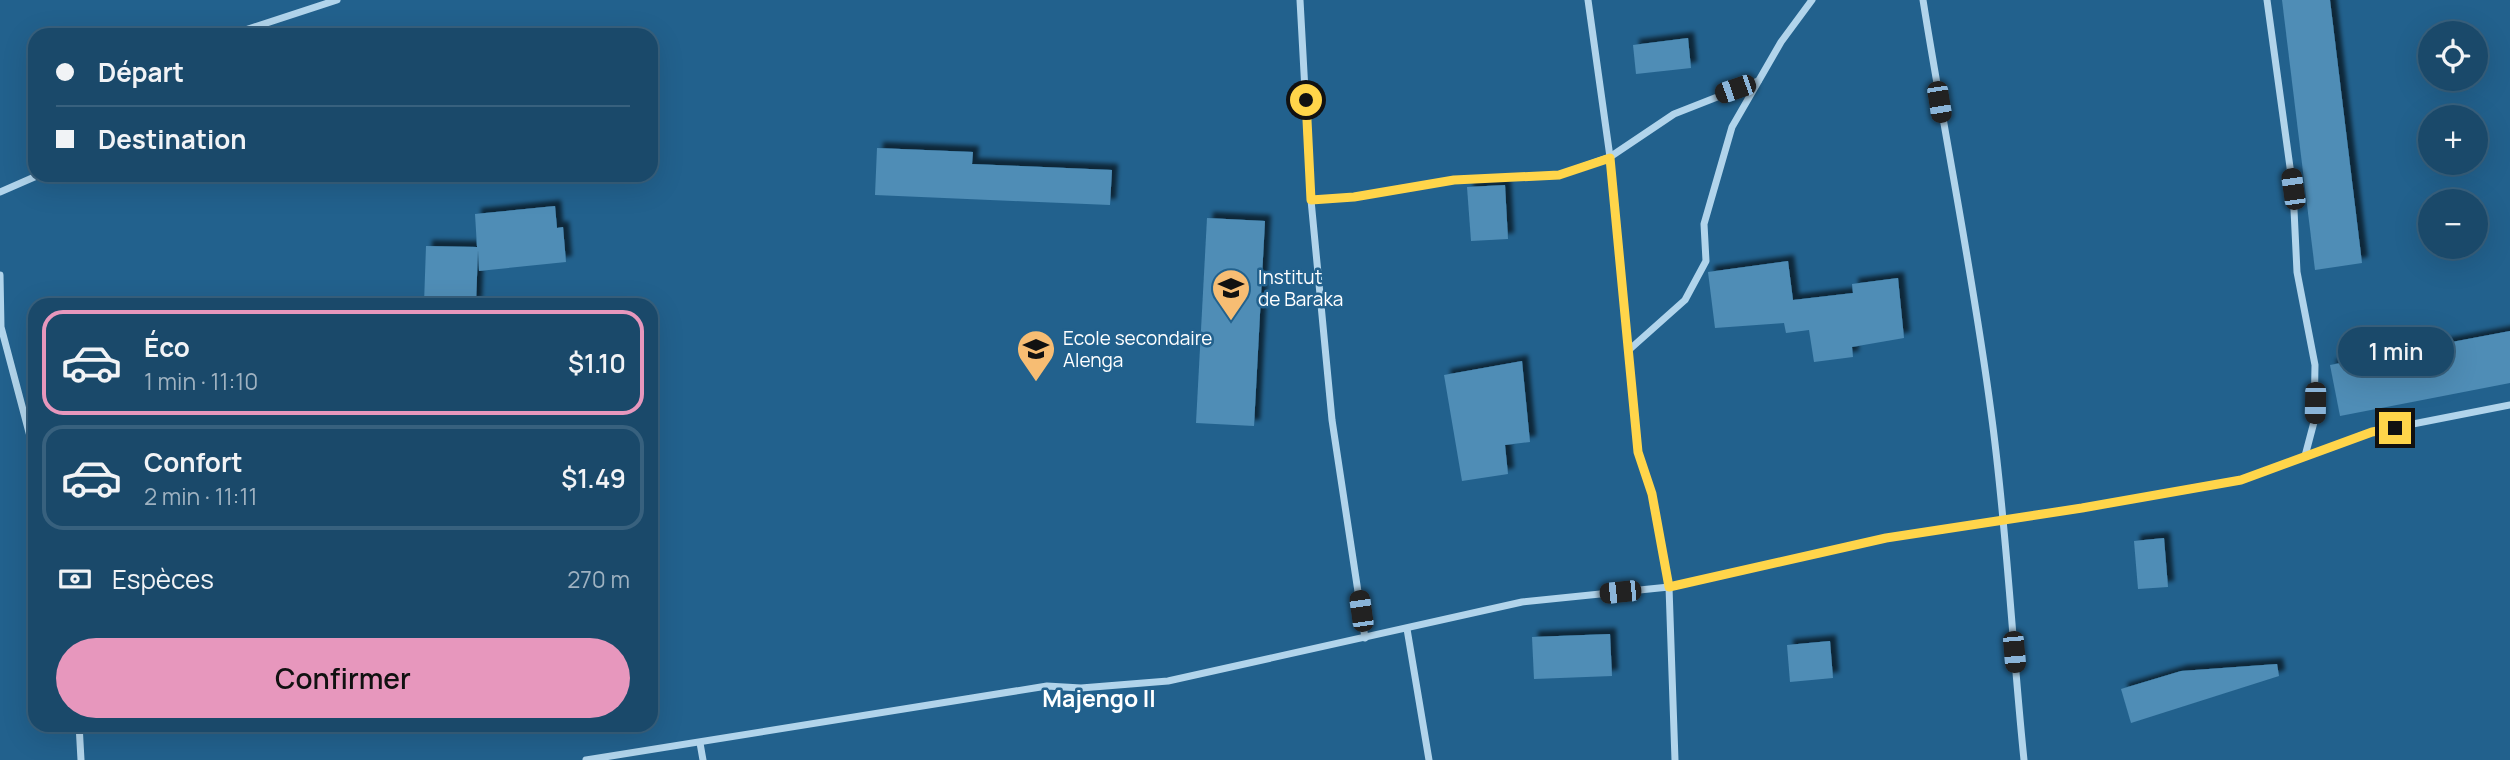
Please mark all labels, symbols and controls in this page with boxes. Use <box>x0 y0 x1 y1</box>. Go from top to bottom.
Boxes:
map controls <box>2418 21 2488 259</box>
button: locate <box>2418 21 2488 91</box>
text: Départ <box>98 54 184 90</box>
car <box>1712 72 1759 106</box>
car <box>1926 80 1953 124</box>
route start <box>1290 84 1322 116</box>
button: + <box>2418 105 2488 175</box>
text: Destination <box>98 121 247 157</box>
car <box>2280 167 2307 211</box>
button: − <box>2418 189 2488 259</box>
place label: Institut de Baraka <box>1258 264 1343 312</box>
school or university icon: Institut de Baraka <box>1210 267 1252 322</box>
place label: Ecole secondaire Alenga <box>1063 325 1212 373</box>
callout: 1 min <box>2337 326 2453 376</box>
school or university icon: Ecole secondaire Alenga <box>1015 328 1057 383</box>
text: Éco <box>144 329 190 365</box>
icon: car <box>60 331 123 394</box>
text: 1 min <box>2369 335 2423 367</box>
text: $1.10 <box>568 345 626 381</box>
text: 1 min · 11:10 <box>144 365 258 397</box>
car <box>2305 382 2326 424</box>
route end <box>2379 412 2411 444</box>
text: Confort <box>144 444 243 480</box>
icon: car <box>60 446 123 509</box>
text: $1.49 <box>561 460 626 496</box>
text: 2 min · 11:11 <box>144 480 257 512</box>
icon: cash <box>56 560 94 598</box>
text: Espèces <box>112 561 214 597</box>
text: 270 m <box>567 563 630 595</box>
car <box>1599 579 1642 605</box>
car <box>1348 589 1375 633</box>
car <box>2002 630 2027 674</box>
button: Confirmer <box>56 638 630 718</box>
district label: Majengo II <box>1042 682 1156 714</box>

